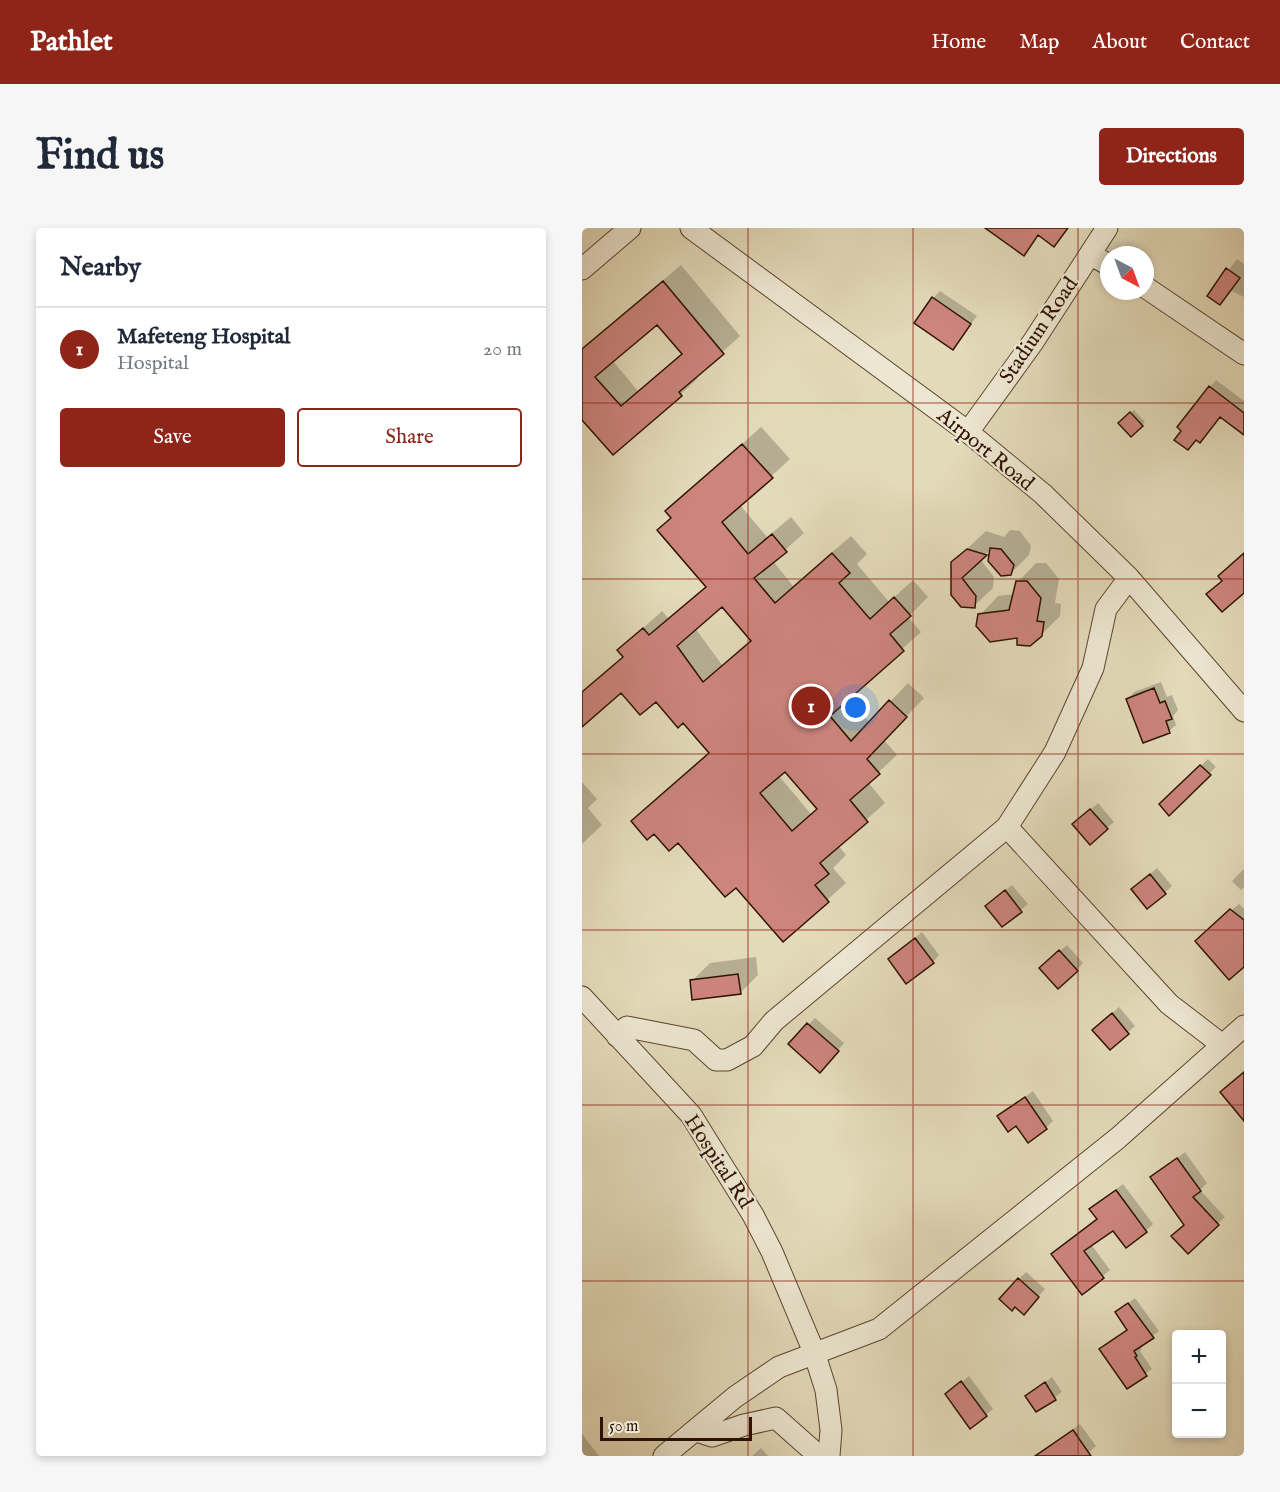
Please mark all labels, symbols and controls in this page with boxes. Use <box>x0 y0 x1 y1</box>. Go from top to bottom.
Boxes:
text: Pathlet <box>30 25 113 60</box>
text: Home <box>931 29 986 56</box>
text: Map <box>1019 29 1059 56</box>
text: About <box>1092 29 1147 56</box>
text: Contact <box>1180 29 1250 56</box>
button: Directions <box>1099 128 1244 185</box>
text: Find us <box>36 130 164 183</box>
north arrow <box>1100 246 1154 300</box>
text: Nearby <box>60 251 141 284</box>
street label: Stadium Road <box>994 272 1085 389</box>
text: Mafeteng Hospital <box>117 323 290 351</box>
text: 1 <box>76 337 83 362</box>
text: 20 m <box>483 337 522 362</box>
text: Hospital <box>117 351 189 376</box>
street label: Airport Road <box>930 402 1040 498</box>
button: Save <box>60 408 285 467</box>
button: Share <box>297 408 522 467</box>
pin: 1 <box>792 684 830 728</box>
your location <box>841 693 870 722</box>
street label: Hospital Rd <box>677 1110 759 1215</box>
map controls <box>1172 1330 1226 1438</box>
button: + <box>1172 1330 1226 1384</box>
button: − <box>1172 1384 1226 1438</box>
scale bar <box>600 1414 752 1442</box>
text: 50 m <box>609 1417 638 1437</box>

